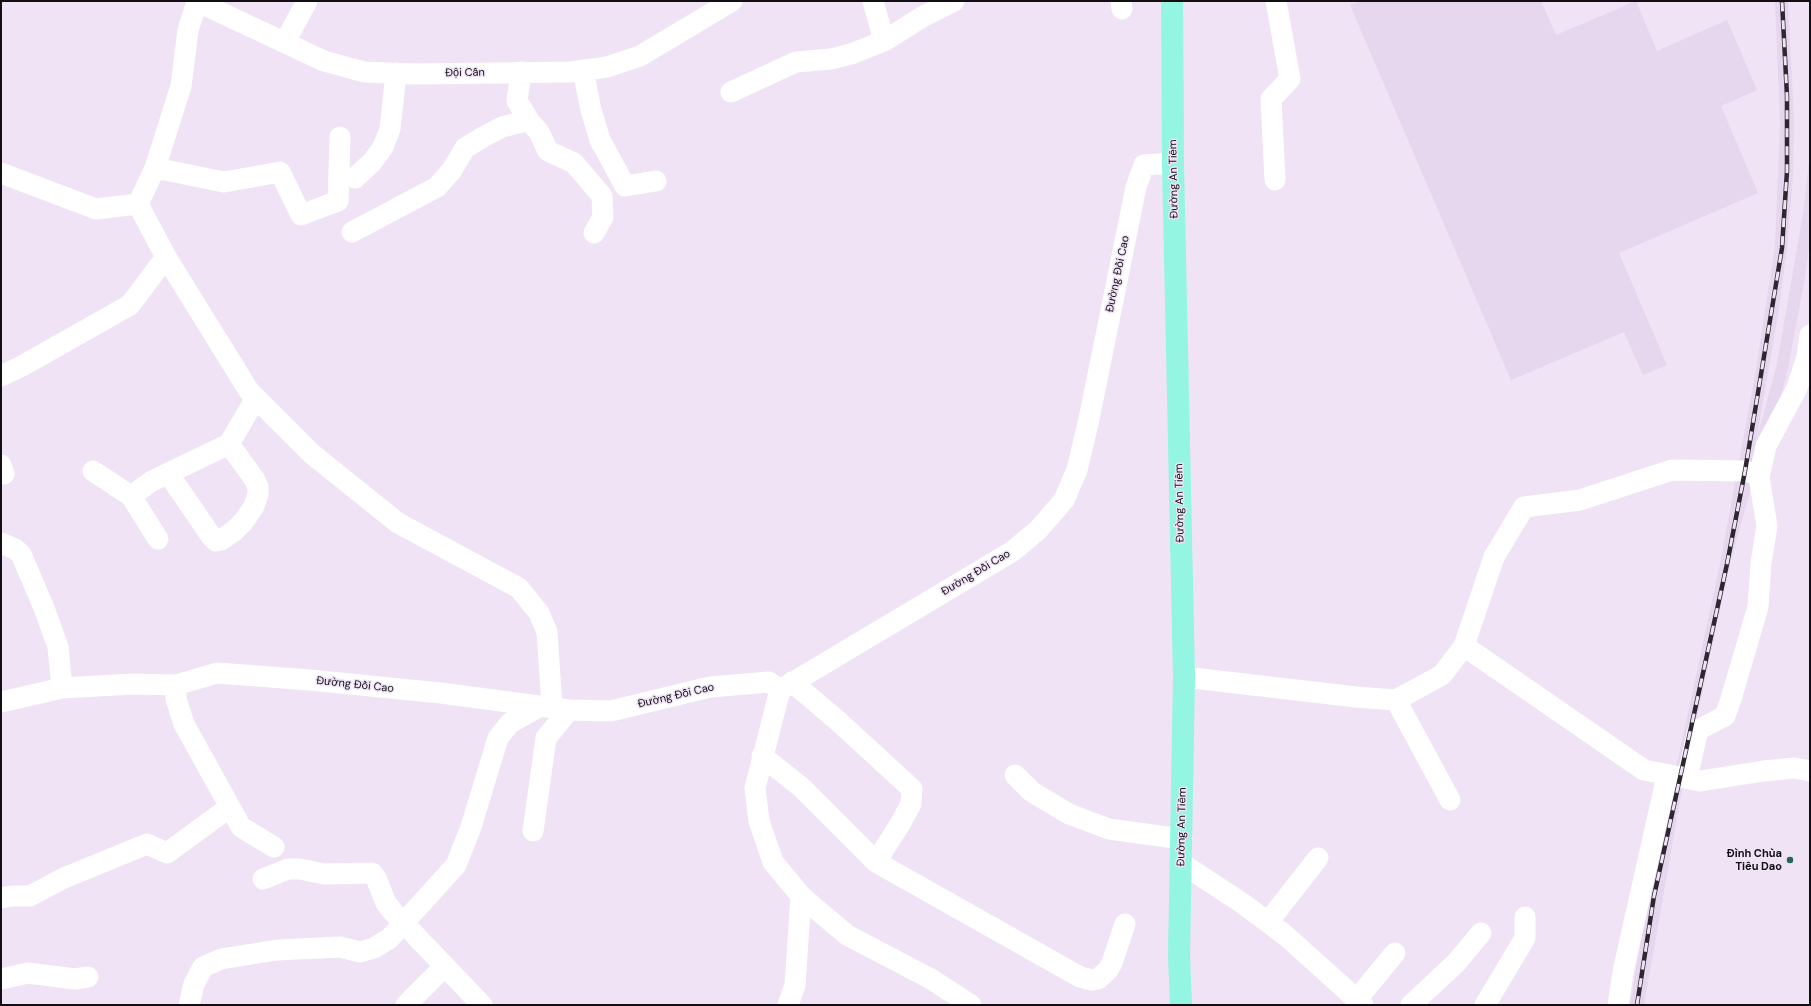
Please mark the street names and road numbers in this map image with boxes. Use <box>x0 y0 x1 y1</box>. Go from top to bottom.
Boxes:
street label: Đội Cấn <box>445 66 485 80</box>
street label: Đường An Tiêm <box>1167 139 1181 219</box>
street label: Đường Đồi Cao <box>1103 234 1133 314</box>
street label: Đường An Tiêm <box>1173 463 1187 543</box>
street label: Đường Đồi Cao <box>939 547 1013 599</box>
street label: Đường Đồi Cao <box>316 674 394 696</box>
street label: Đường Đồi Cao <box>636 681 716 711</box>
street label: Đường An Tiêm <box>1175 787 1189 867</box>

